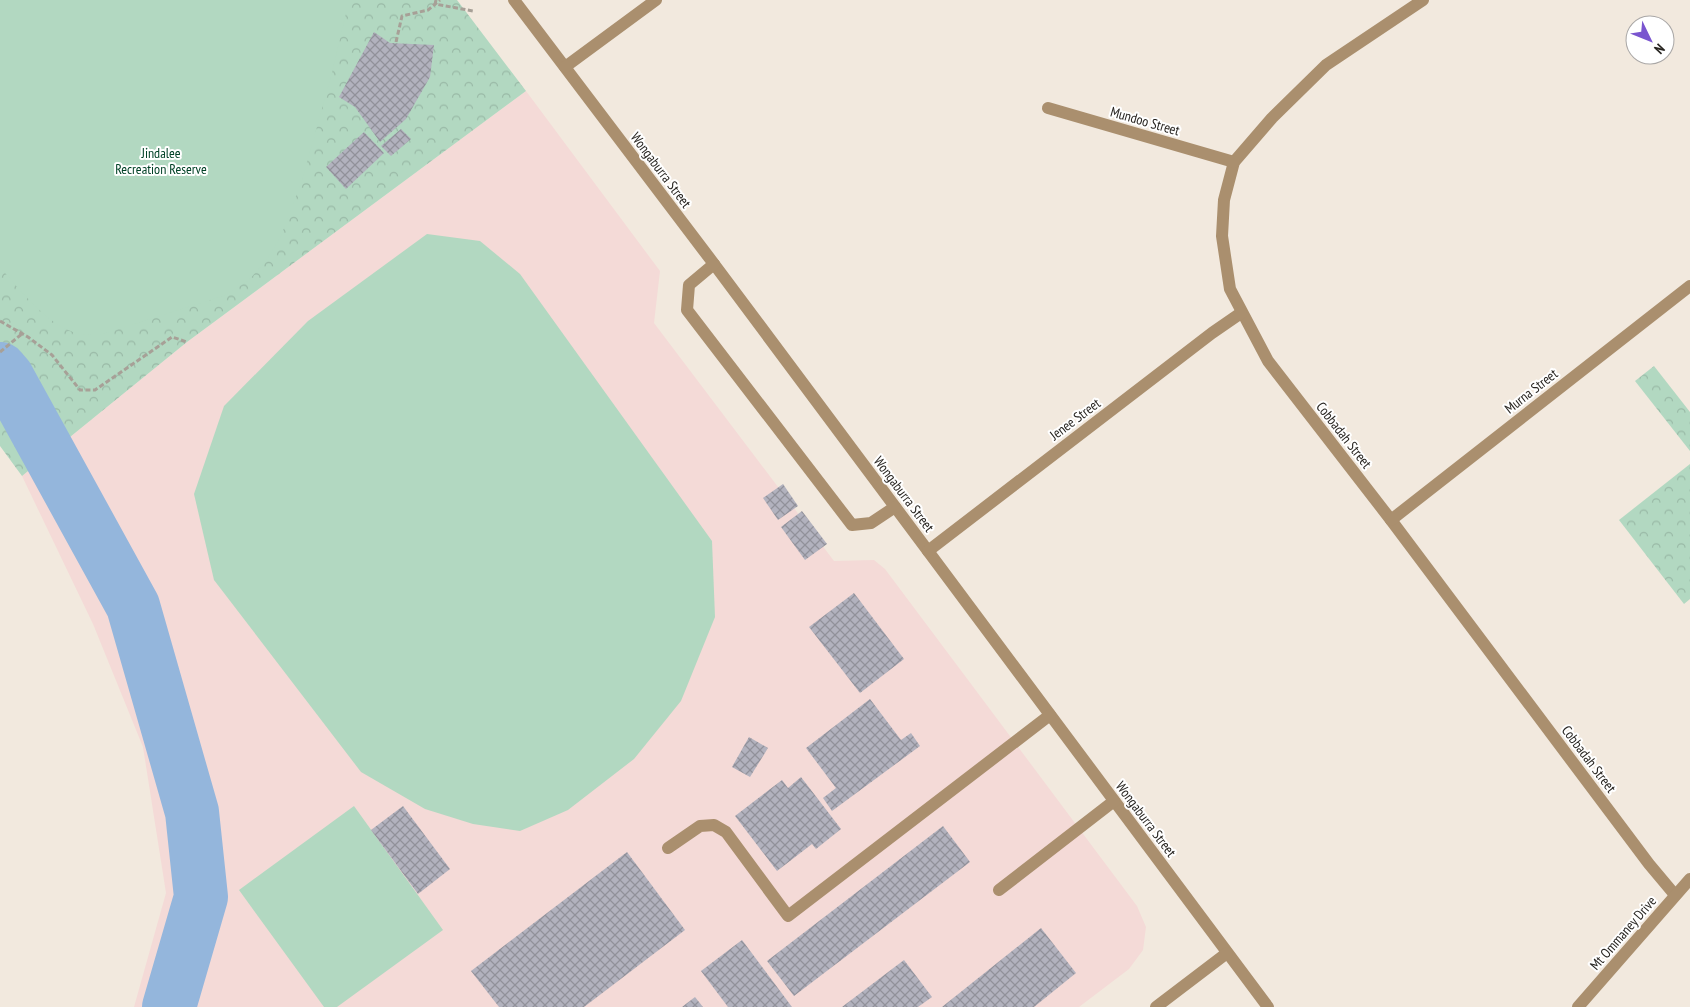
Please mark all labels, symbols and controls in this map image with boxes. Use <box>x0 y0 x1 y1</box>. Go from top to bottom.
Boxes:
north arrow <box>1625 15 1675 65</box>
text: N <box>1650 40 1669 58</box>
street label: Mundoo Street <box>1108 103 1182 140</box>
street label: Wongaburra Street <box>627 129 695 212</box>
park label: Jindalee Recreation Reserve <box>115 144 207 178</box>
street label: Murna Street <box>1501 365 1561 417</box>
street label: Jenee Street <box>1045 394 1104 444</box>
street label: Cobbadah Street <box>1312 398 1376 472</box>
street label: Wongaburra Street <box>870 453 938 536</box>
street label: Cobbadah Street <box>1558 722 1620 796</box>
street label: Wongaburra Street <box>1112 778 1180 861</box>
street label: Mt Ommaney Drive <box>1586 892 1660 974</box>

